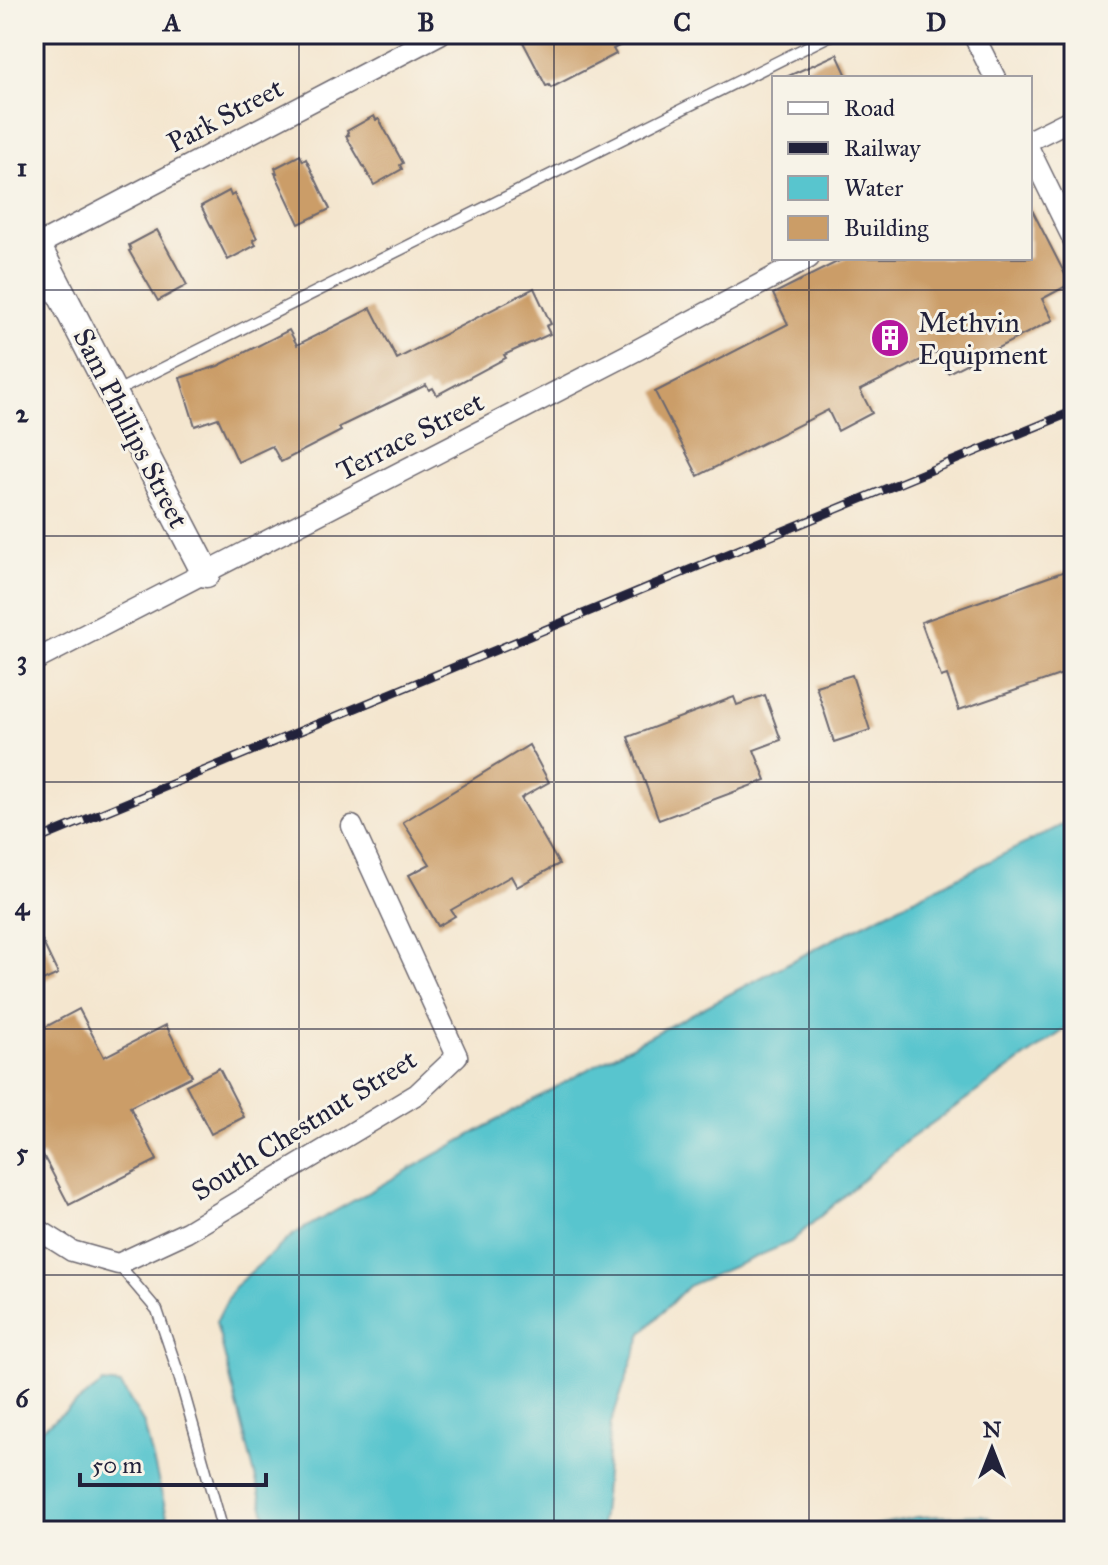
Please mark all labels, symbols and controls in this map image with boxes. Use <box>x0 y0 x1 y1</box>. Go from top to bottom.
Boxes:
text: A <box>161 6 181 38</box>
text: B <box>417 6 435 38</box>
text: C <box>673 6 691 38</box>
text: D <box>926 6 946 38</box>
street label: Park Street <box>161 70 289 160</box>
legend <box>772 76 1032 260</box>
text: Road <box>844 93 895 123</box>
text: Railway <box>844 133 921 163</box>
text: 1 <box>17 151 27 183</box>
text: Water <box>844 173 903 203</box>
text: Building <box>844 213 929 243</box>
place label: Methvin Equipment <box>918 305 1048 372</box>
building icon: Methvin Equipment <box>869 317 911 359</box>
street label: Sam Phillips Street <box>66 322 196 534</box>
street label: Terrace Street <box>331 384 490 488</box>
text: 2 <box>16 397 30 429</box>
text: 3 <box>17 644 27 676</box>
text: 4 <box>15 890 31 922</box>
street label: South Chestnut Street <box>185 1042 423 1208</box>
text: 5 <box>16 1136 29 1168</box>
text: 6 <box>15 1382 30 1414</box>
north arrow <box>952 1409 1032 1489</box>
text: N <box>983 1416 1002 1443</box>
scale bar <box>80 1437 266 1487</box>
text: 50 m <box>92 1450 142 1480</box>

